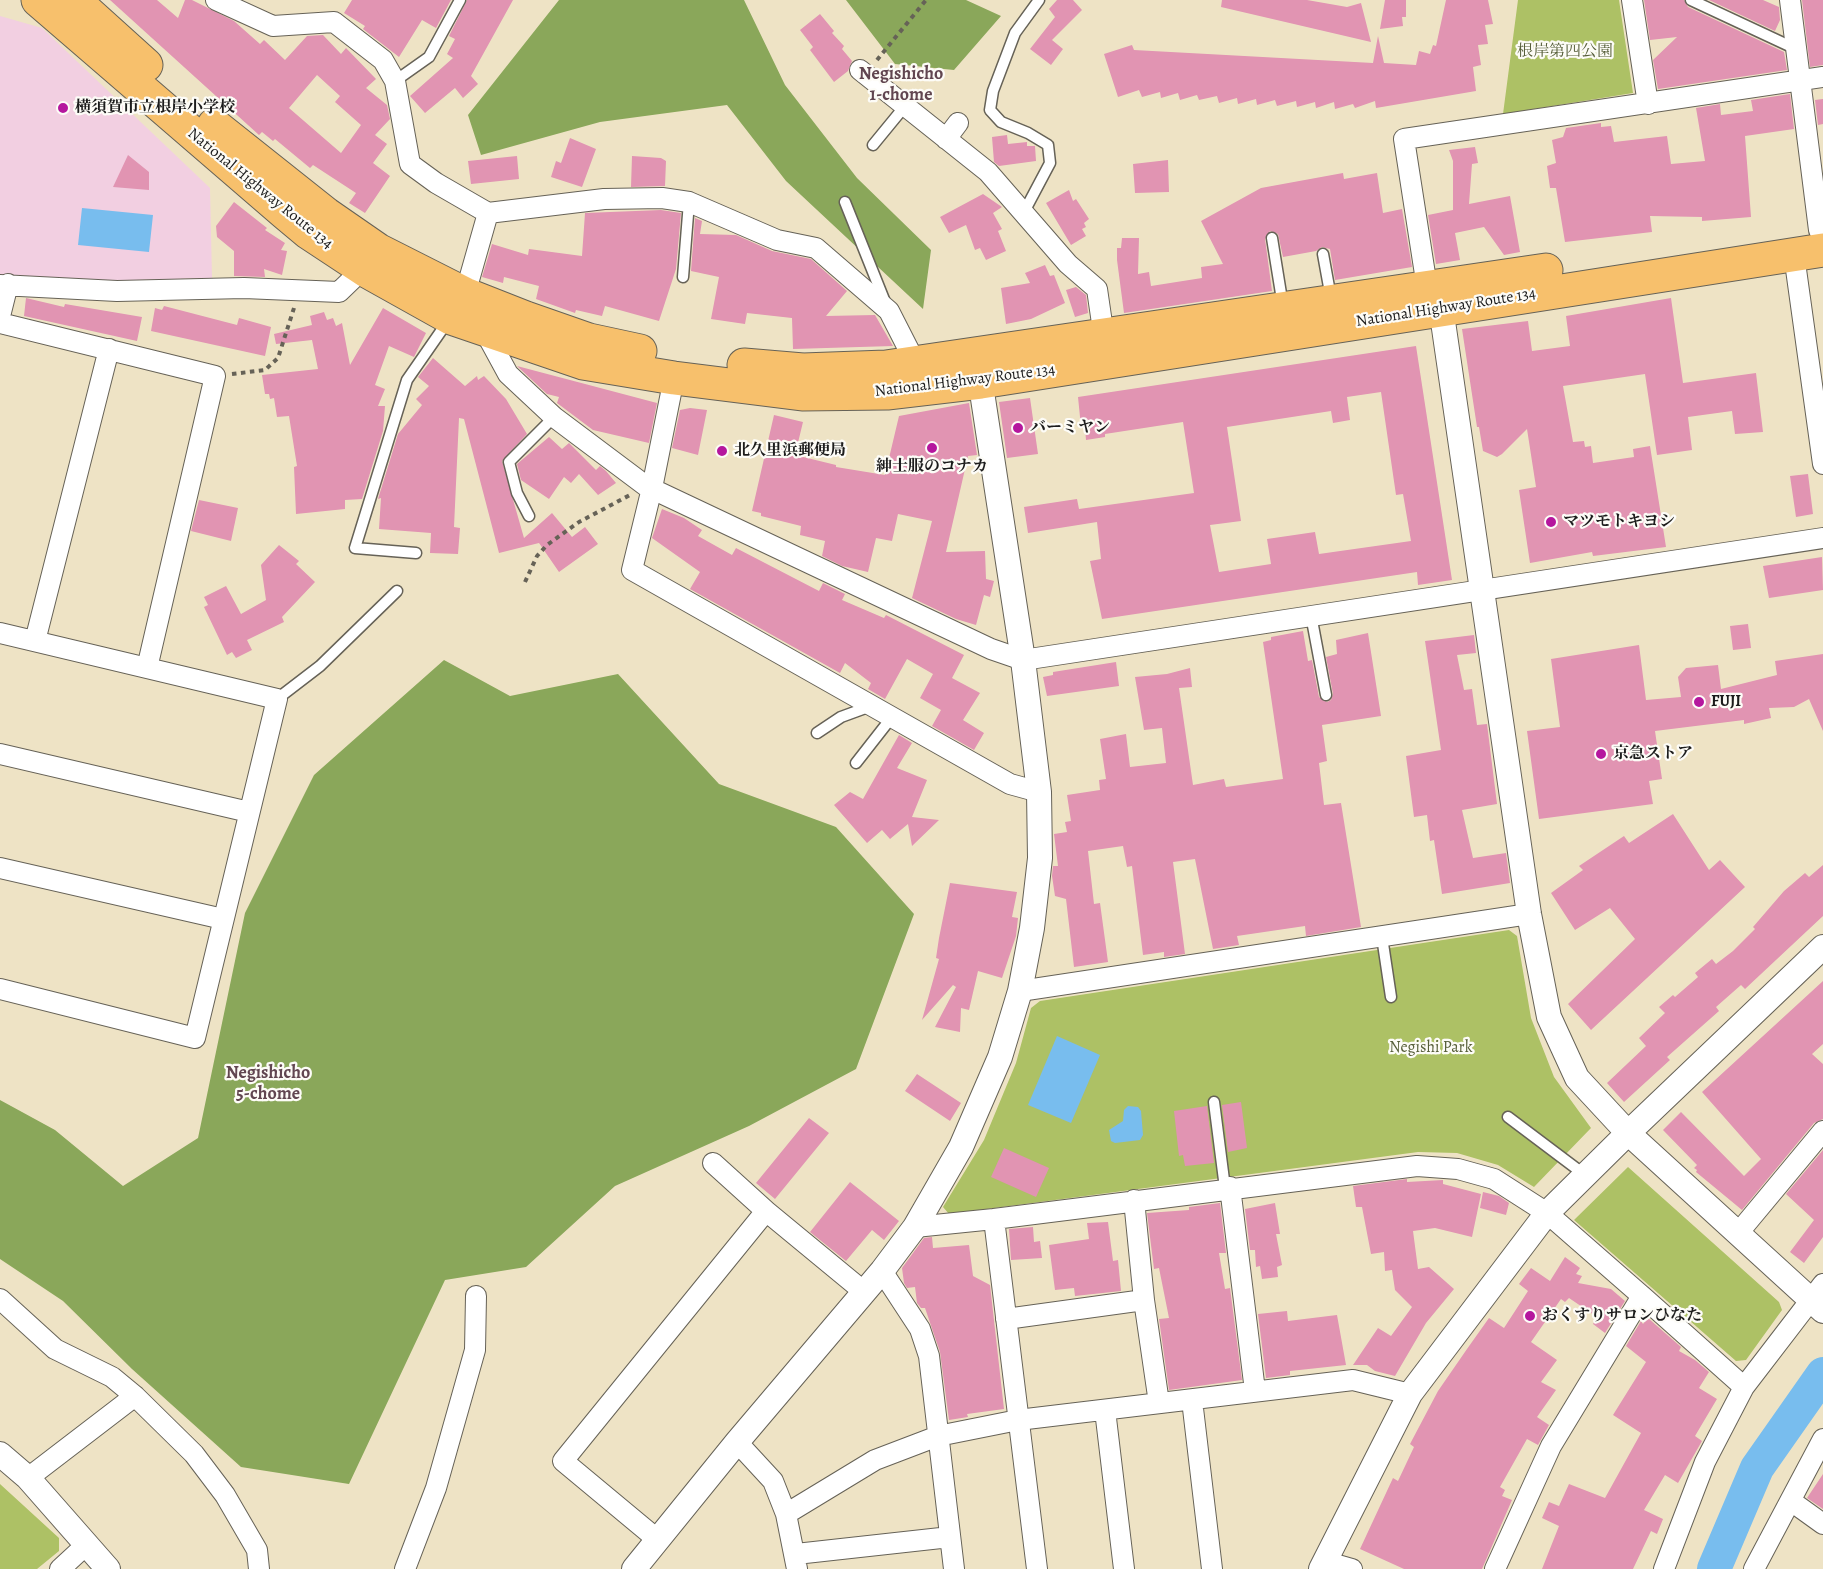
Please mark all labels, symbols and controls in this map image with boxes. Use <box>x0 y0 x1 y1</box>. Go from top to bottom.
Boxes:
park label: 根岸第四公園 <box>1517 42 1613 62</box>
district label: Negishicho 1-chome <box>859 64 943 106</box>
place label: 横須賀市立根岸小学校 <box>75 98 235 118</box>
marker: 横須賀市立根岸小学校 <box>56 101 70 115</box>
street label: National Highway Route 134 <box>183 124 337 254</box>
street label: National Highway Route 134 <box>1355 284 1537 332</box>
street label: National Highway Route 134 <box>874 360 1056 402</box>
place label: バーミヤン <box>1030 418 1110 438</box>
marker: バーミヤン <box>1011 421 1025 435</box>
place label: 北久里浜郵便局 <box>734 441 846 461</box>
marker: 紳士服のコナカ <box>925 441 939 455</box>
marker: 北久里浜郵便局 <box>715 444 729 458</box>
place label: 紳士服のコナカ <box>876 457 988 477</box>
place label: マツモトキヨシ <box>1563 512 1675 532</box>
marker: マツモトキヨシ <box>1544 515 1558 529</box>
place label: FUJI <box>1711 692 1741 712</box>
marker: FUJI <box>1692 695 1706 709</box>
place label: 京急ストア <box>1613 744 1693 764</box>
marker: 京急ストア <box>1594 747 1608 761</box>
park label: Negishi Park <box>1389 1038 1473 1058</box>
district label: Negishicho 5-chome <box>226 1063 310 1106</box>
place label: おくすりサロンひなた <box>1542 1306 1702 1326</box>
marker: おくすりサロンひなた <box>1523 1309 1537 1323</box>

